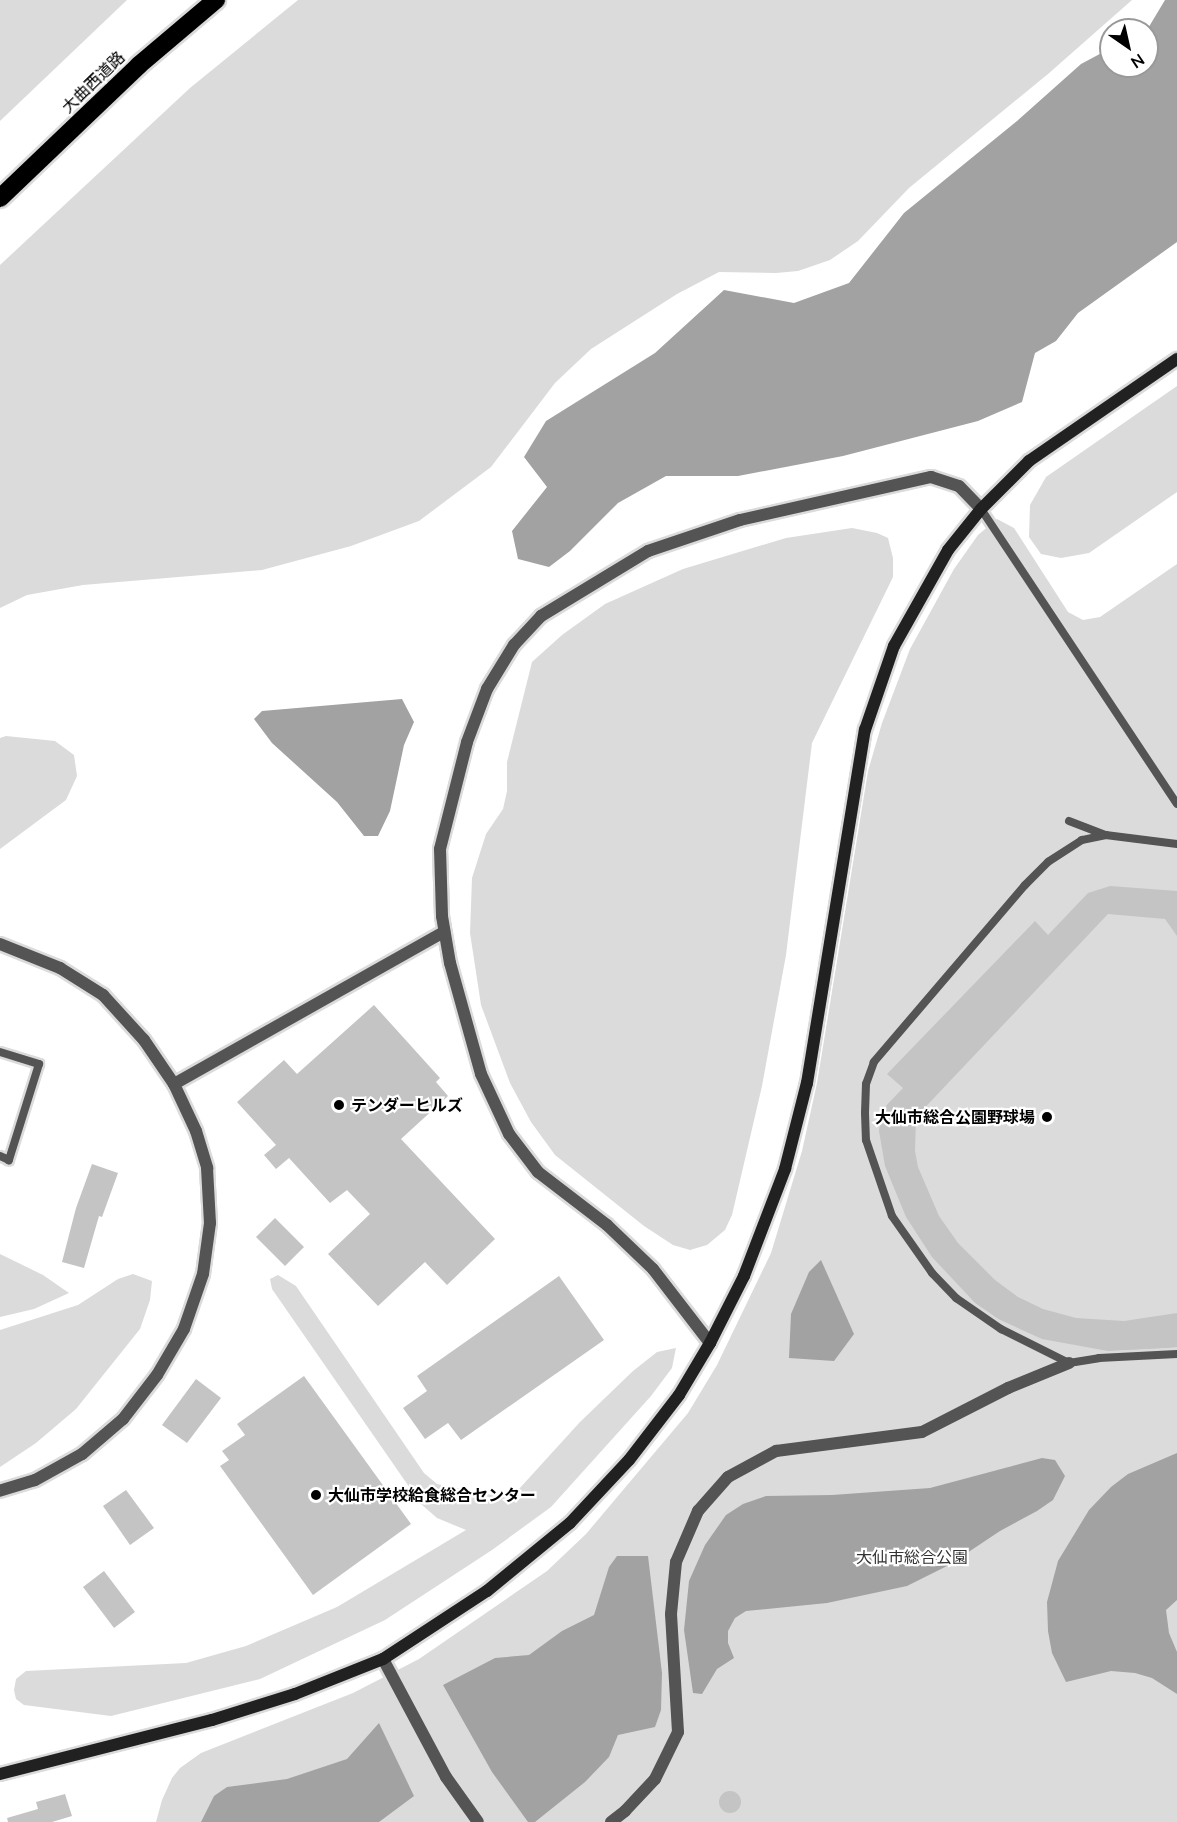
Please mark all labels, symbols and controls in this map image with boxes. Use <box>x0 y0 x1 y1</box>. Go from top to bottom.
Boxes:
north arrow <box>1099 18 1159 78</box>
street label: 大曲西道路 <box>58 47 128 117</box>
text: N <box>1127 50 1149 73</box>
place label: テンダーヒルズ <box>351 1095 463 1115</box>
marker: テンダーヒルズ <box>332 1098 346 1112</box>
place label: 大仙市総合公園野球場 <box>875 1107 1035 1127</box>
marker: 大仙市総合公園野球場 <box>1040 1110 1054 1124</box>
place label: 大仙市学校給食総合センター <box>328 1485 536 1505</box>
marker: 大仙市学校給食総合センター <box>309 1488 323 1502</box>
park label: 大仙市総合公園 <box>856 1547 968 1567</box>

